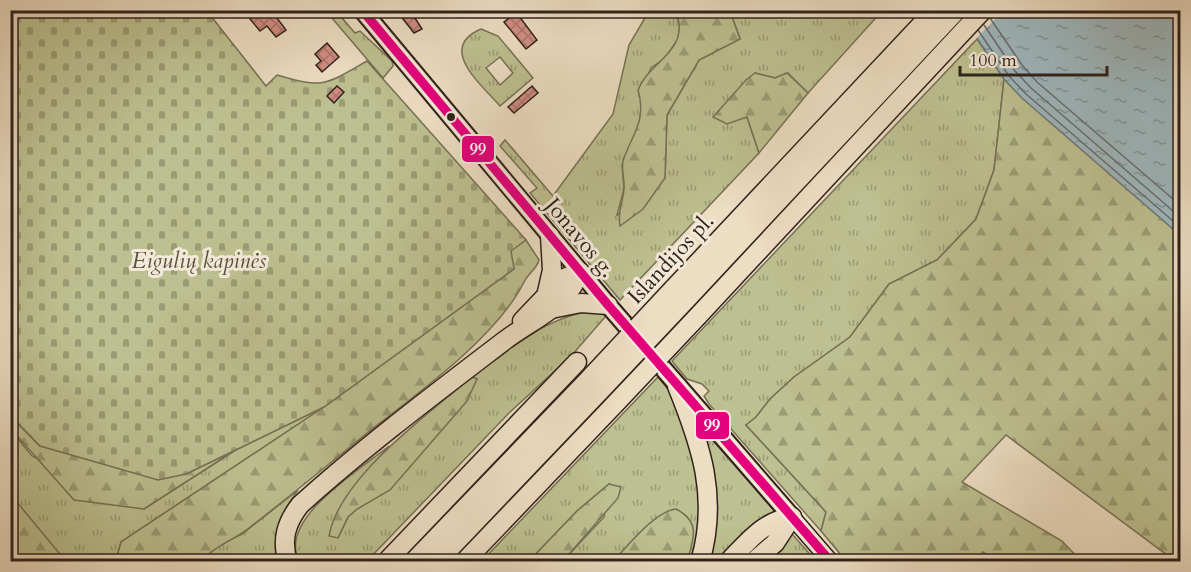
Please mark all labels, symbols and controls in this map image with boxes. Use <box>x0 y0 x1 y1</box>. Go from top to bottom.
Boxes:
scale bar <box>960 39 1107 77</box>
text: 100 m <box>969 48 1017 73</box>
unlabelled marker <box>445 111 457 123</box>
line badge: 99 <box>461 135 495 163</box>
text: 99 <box>470 139 486 161</box>
street label: Jonavos g. <box>536 189 622 284</box>
street label: Islandijos pl. <box>621 207 721 311</box>
park label: Eigulių kapinės <box>132 246 267 276</box>
line badge: 99 <box>695 411 730 440</box>
text: 99 <box>704 415 720 437</box>

